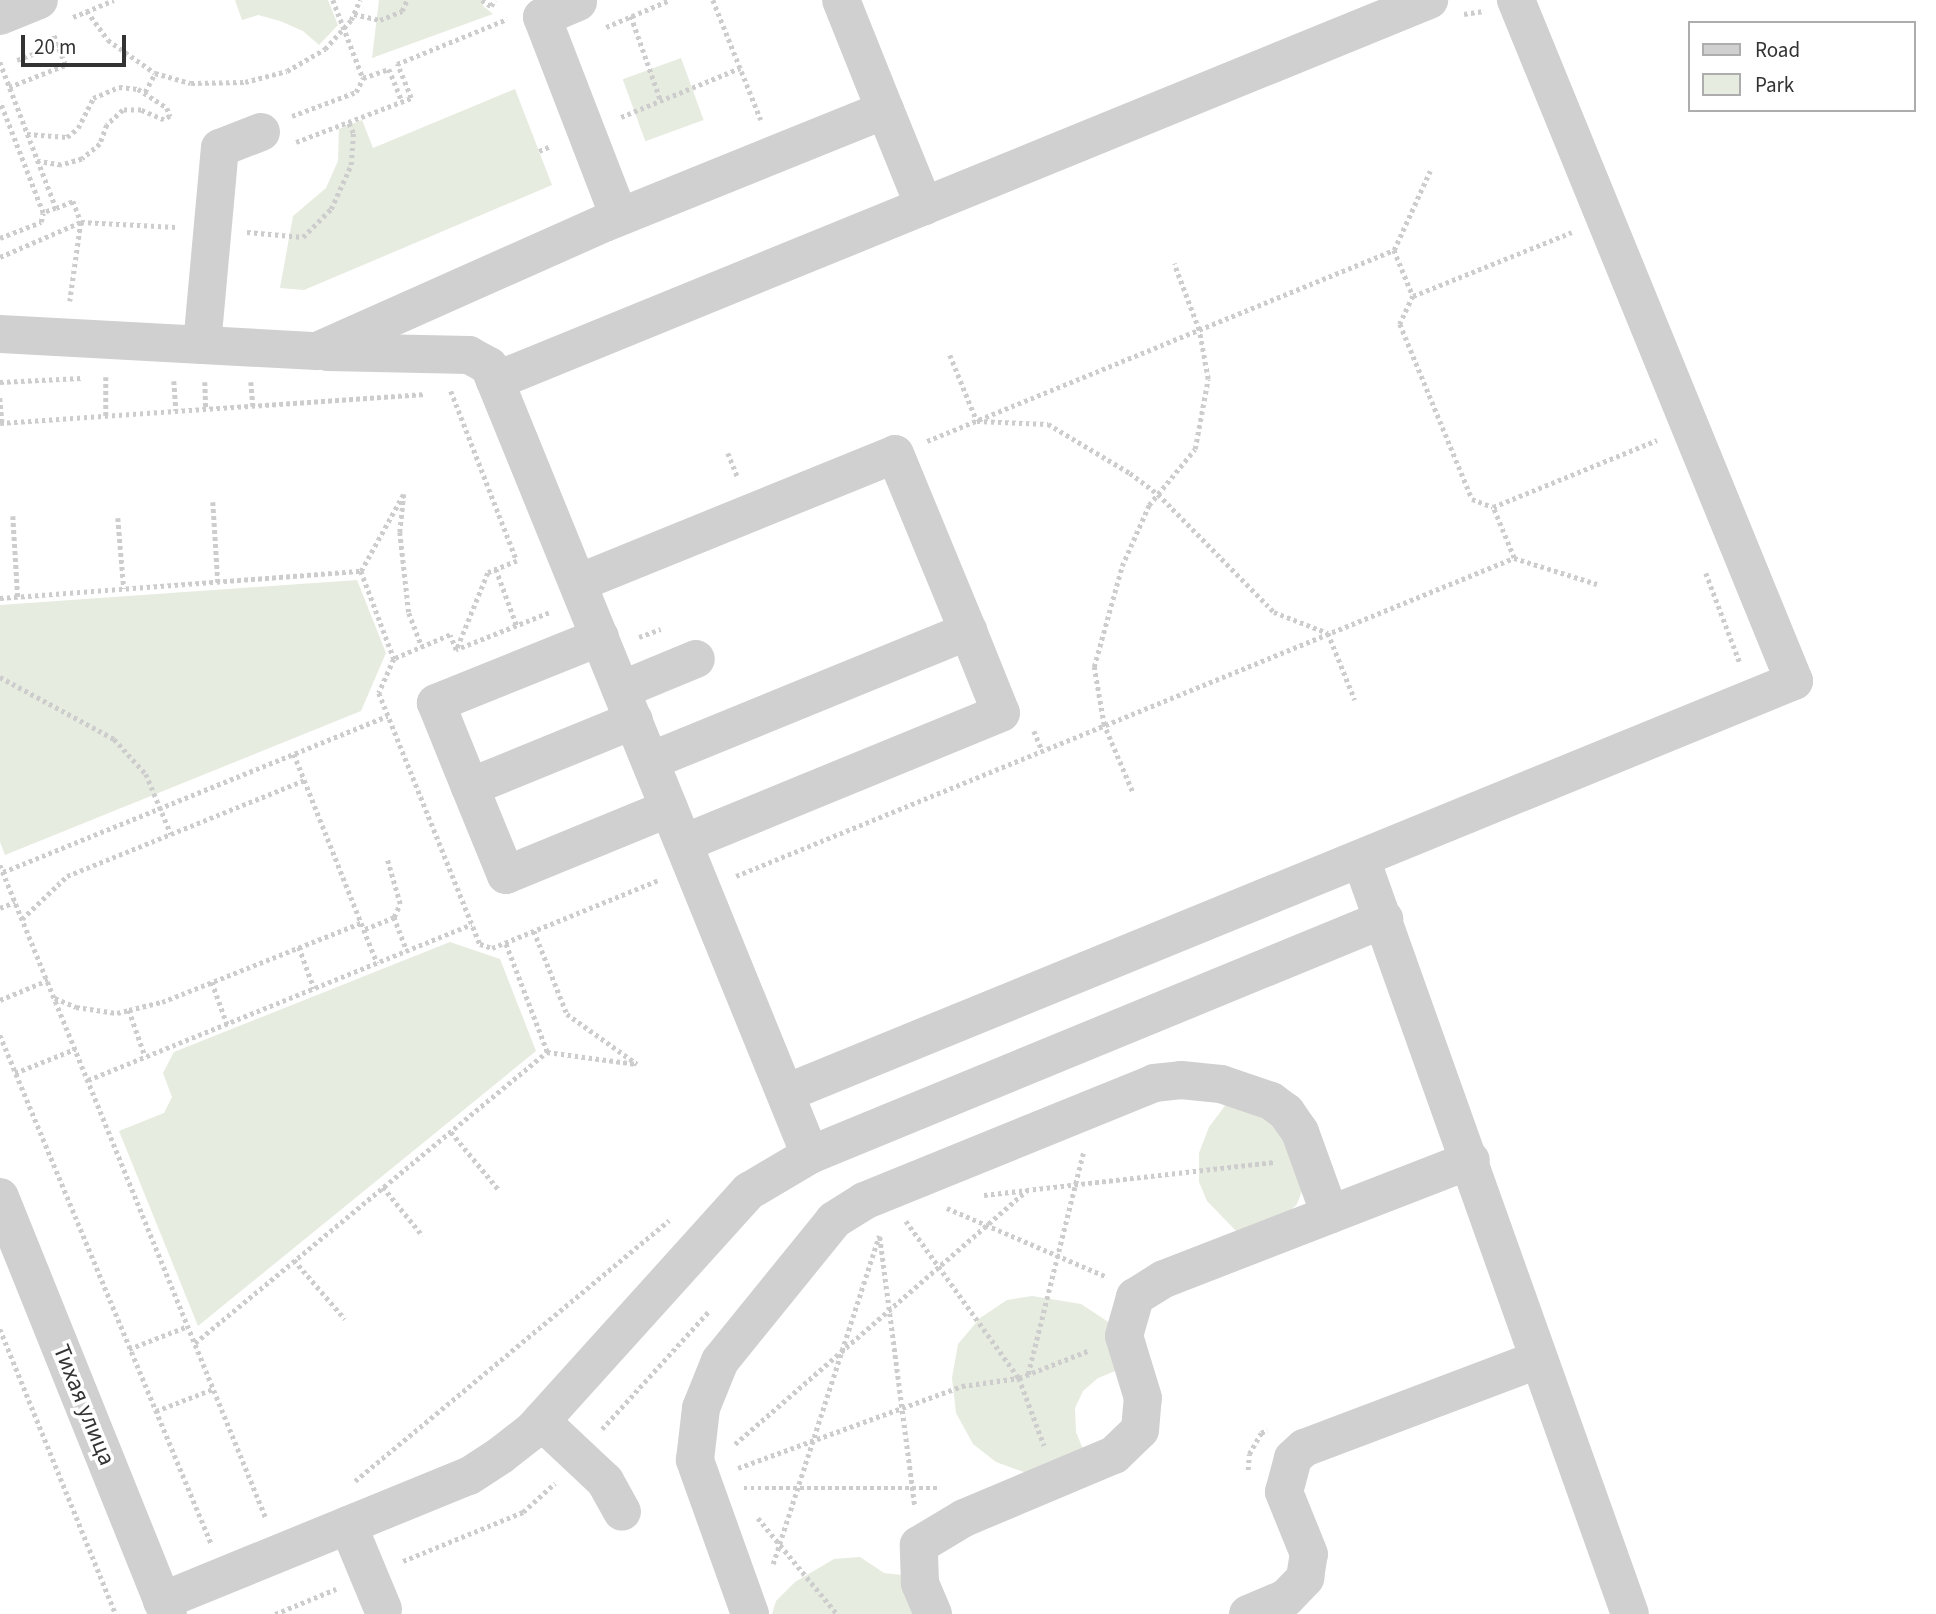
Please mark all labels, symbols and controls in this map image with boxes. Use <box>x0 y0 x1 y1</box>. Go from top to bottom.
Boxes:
scale bar <box>24 21 130 65</box>
legend <box>1688 21 1915 112</box>
text: 20 m <box>34 32 76 62</box>
text: Road <box>1755 35 1800 65</box>
text: Park <box>1755 70 1794 100</box>
street label: Тихая улица <box>47 1340 121 1470</box>

